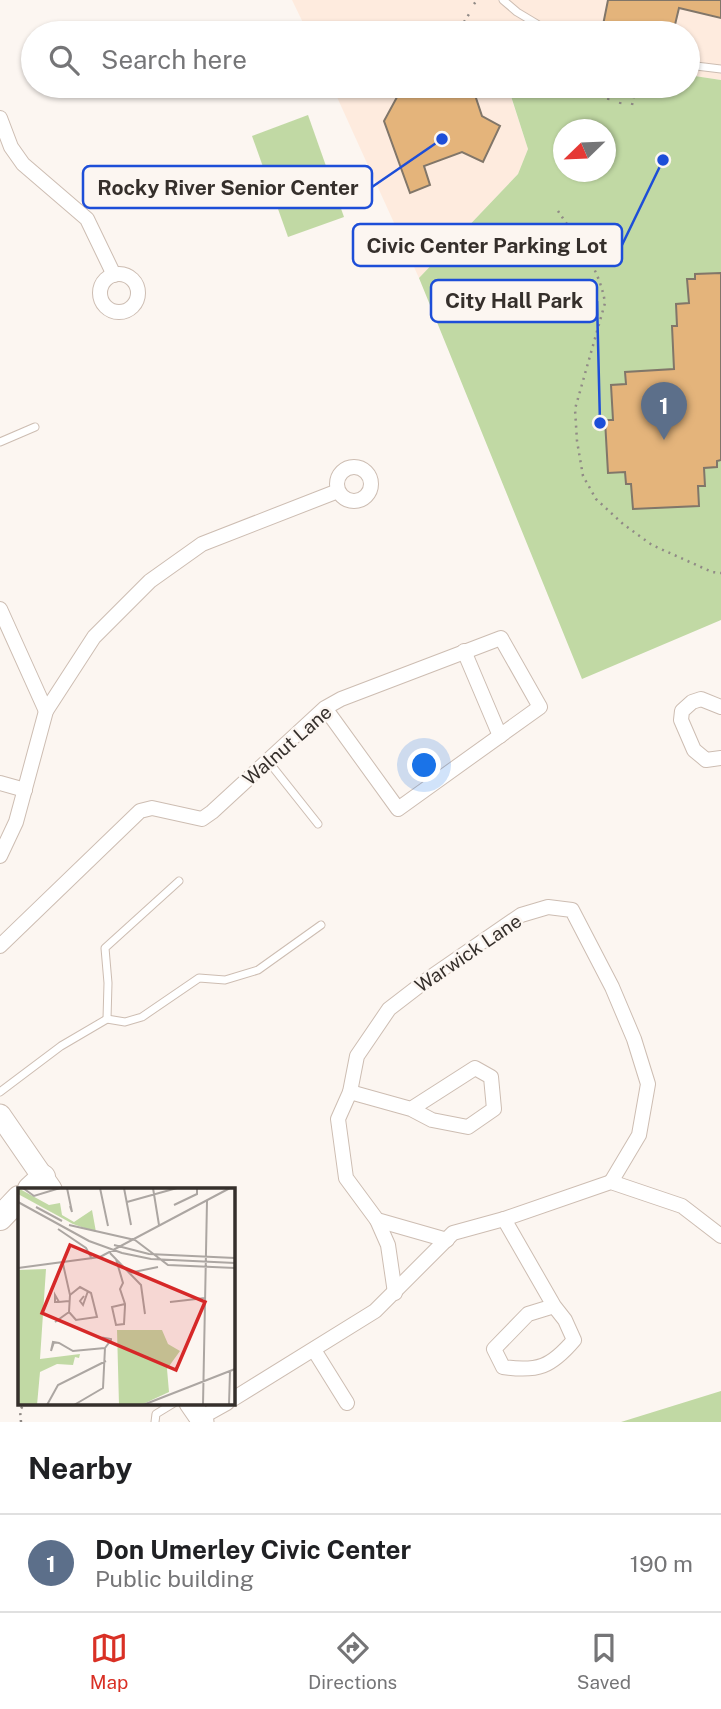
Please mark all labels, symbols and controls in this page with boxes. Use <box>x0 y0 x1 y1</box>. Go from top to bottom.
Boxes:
search box <box>21 21 700 98</box>
icon: search <box>45 41 83 79</box>
text: Search here <box>101 44 247 75</box>
north arrow <box>553 119 616 182</box>
callout: Rocky River Senior Center <box>83 166 372 208</box>
text: Rocky River Senior Center <box>97 175 359 200</box>
callout: Civic Center Parking Lot <box>353 224 622 266</box>
text: Civic Center Parking Lot <box>366 233 608 258</box>
callout: City Hall Park <box>431 280 597 322</box>
text: City Hall Park <box>445 288 583 313</box>
pin: 1 <box>641 382 687 440</box>
street label: Walnut Lane <box>238 700 336 790</box>
your location <box>407 748 441 782</box>
street label: Warwick Lane <box>411 909 525 997</box>
inset map <box>18 1188 234 1404</box>
text: Nearby <box>28 1450 132 1486</box>
text: Don Umerley Civic Center <box>95 1534 411 1565</box>
text: 1 <box>46 1550 56 1577</box>
text: 190 m <box>630 1550 693 1577</box>
text: Public building <box>95 1565 254 1592</box>
tab: Map <box>90 1629 128 1693</box>
tab: Directions <box>308 1629 397 1693</box>
tab: Saved <box>577 1629 631 1693</box>

